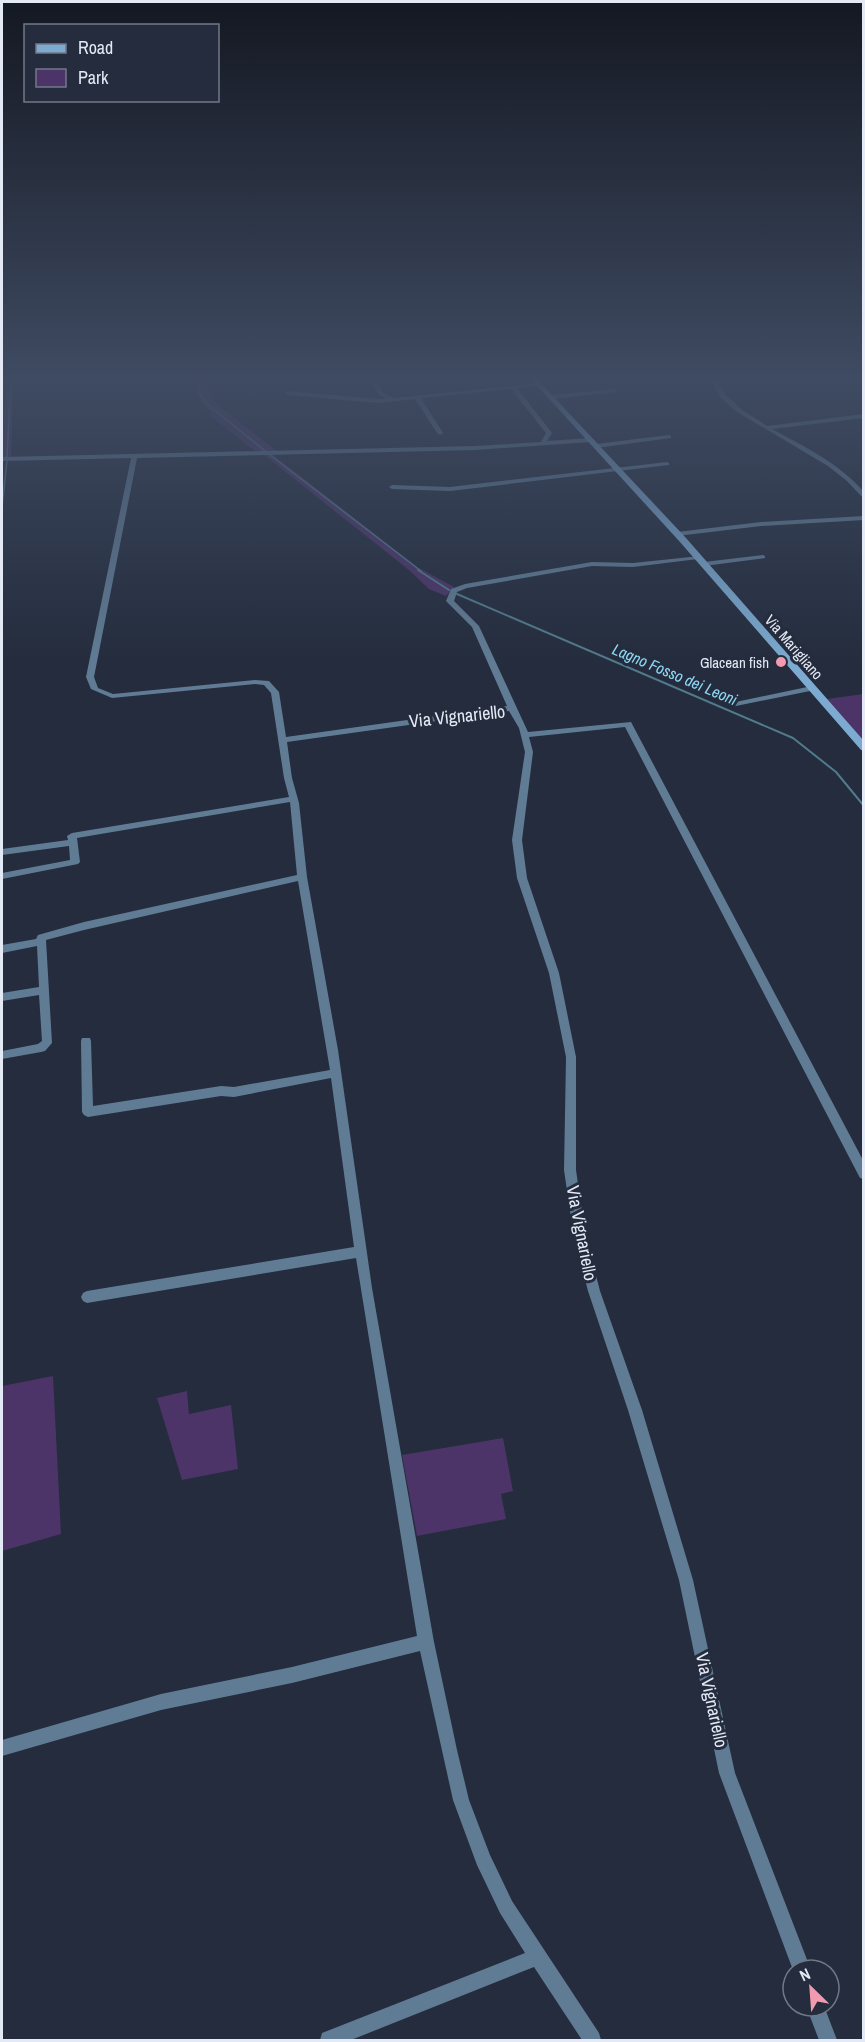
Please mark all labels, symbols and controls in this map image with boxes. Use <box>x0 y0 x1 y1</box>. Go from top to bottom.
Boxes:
legend <box>24 24 219 102</box>
text: Road <box>78 35 113 60</box>
text: Park <box>78 65 109 90</box>
street label: Via Marigliano <box>760 610 828 684</box>
water label: Lagno Fosso dei Leoni <box>609 638 741 710</box>
place label: Glacean fish <box>700 652 769 673</box>
marker: Glacean fish <box>774 655 788 669</box>
street label: Via Vignariello <box>408 699 506 733</box>
street label: Via Vignariello <box>561 1183 603 1283</box>
street label: Via Vignariello <box>690 1650 734 1750</box>
north arrow <box>781 1958 841 2018</box>
text: N <box>796 1962 814 1986</box>

